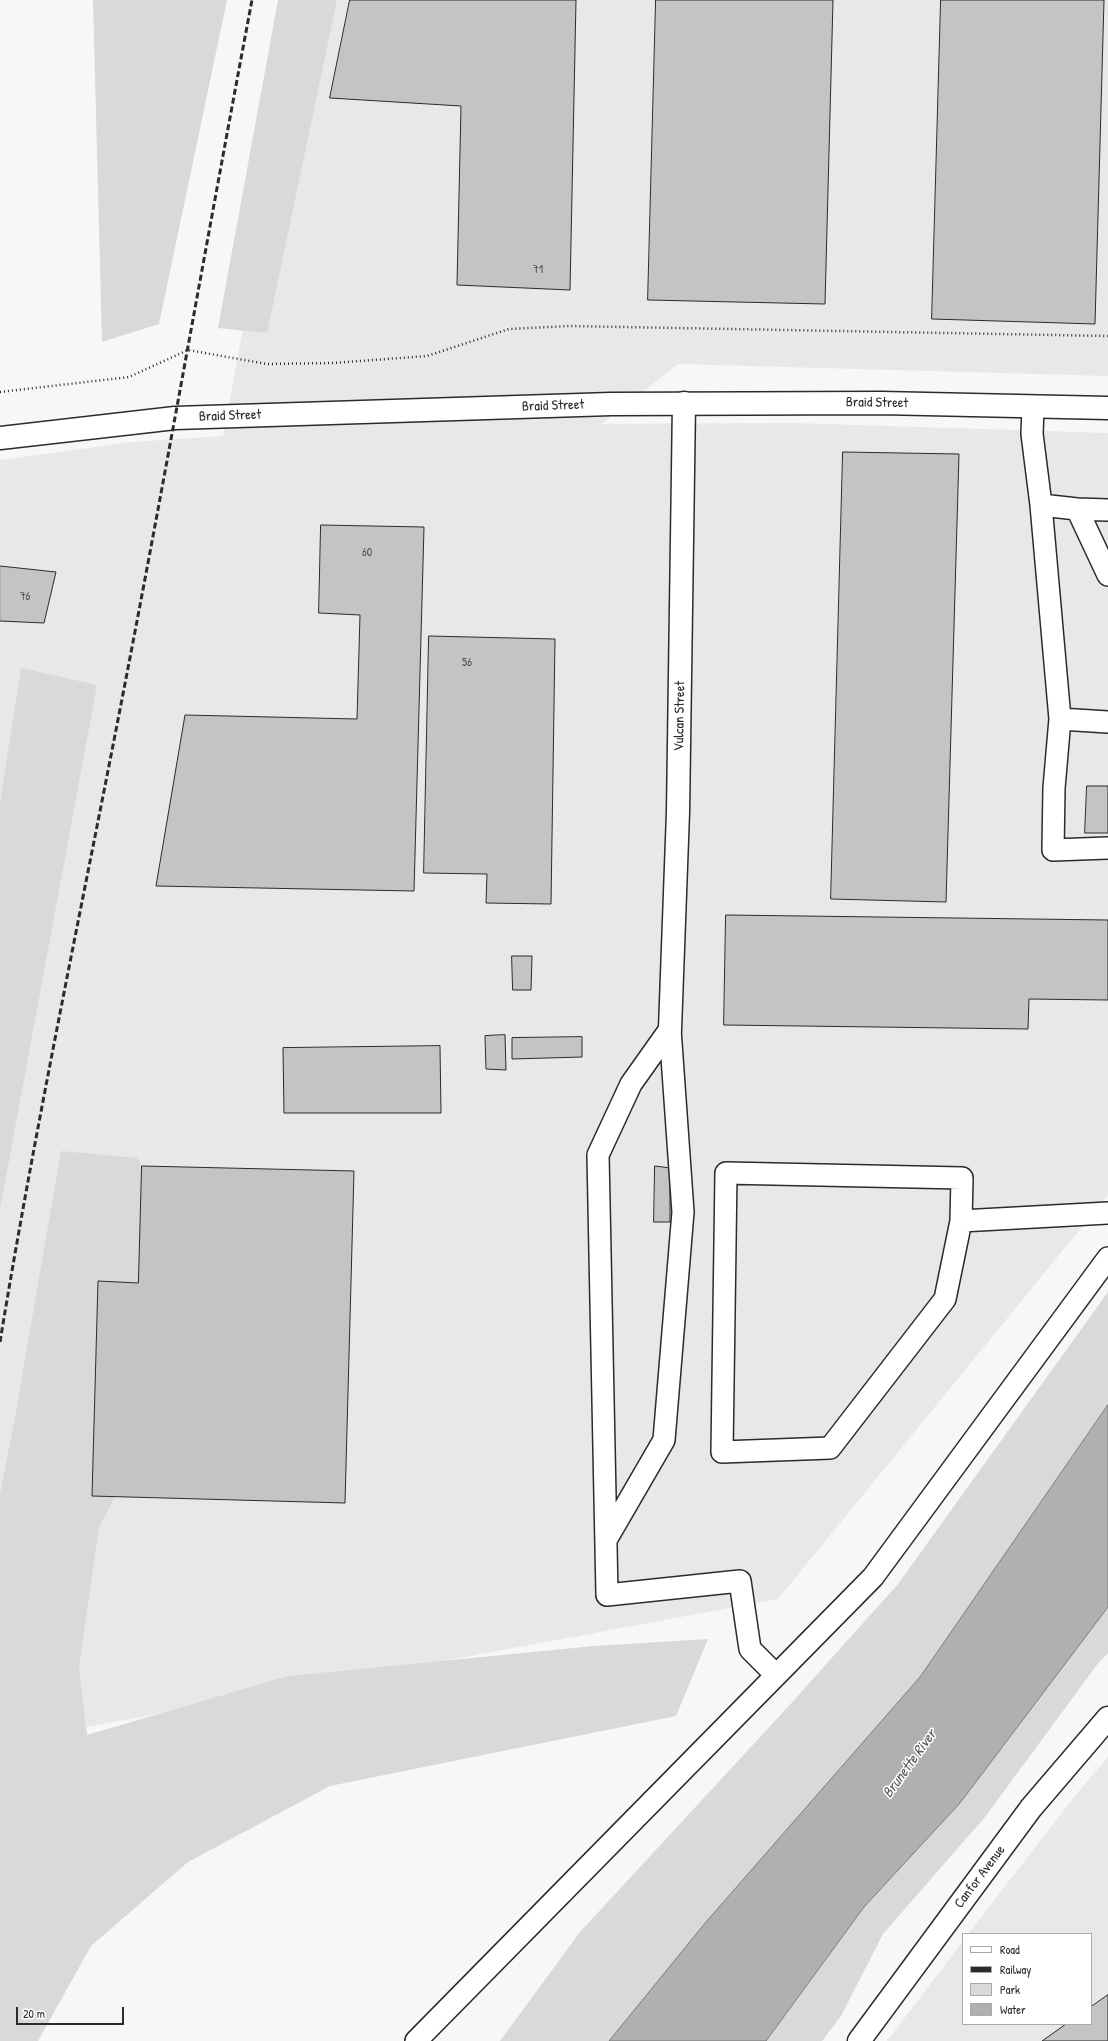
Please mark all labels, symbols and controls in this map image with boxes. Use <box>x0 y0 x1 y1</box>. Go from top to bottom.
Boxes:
house number: 71 <box>533 263 543 277</box>
street label: Braid Street <box>846 394 908 412</box>
street label: Braid Street <box>522 397 584 415</box>
street label: Braid Street <box>199 407 261 425</box>
house number: 60 <box>362 546 372 560</box>
house number: 76 <box>20 590 30 604</box>
house number: 56 <box>462 656 472 670</box>
street label: Vulcan Street <box>671 681 689 751</box>
water label: Brunette River <box>879 1726 941 1802</box>
street label: Canfor Avenue <box>951 1842 1009 1912</box>
legend <box>962 1933 1092 2025</box>
text: Road <box>1000 1941 1020 1958</box>
text: Railway <box>1000 1961 1031 1978</box>
text: Park <box>1000 1981 1020 1998</box>
scale bar <box>18 1999 126 2025</box>
text: Water <box>1000 2001 1026 2018</box>
text: 20 m <box>23 2005 45 2022</box>

